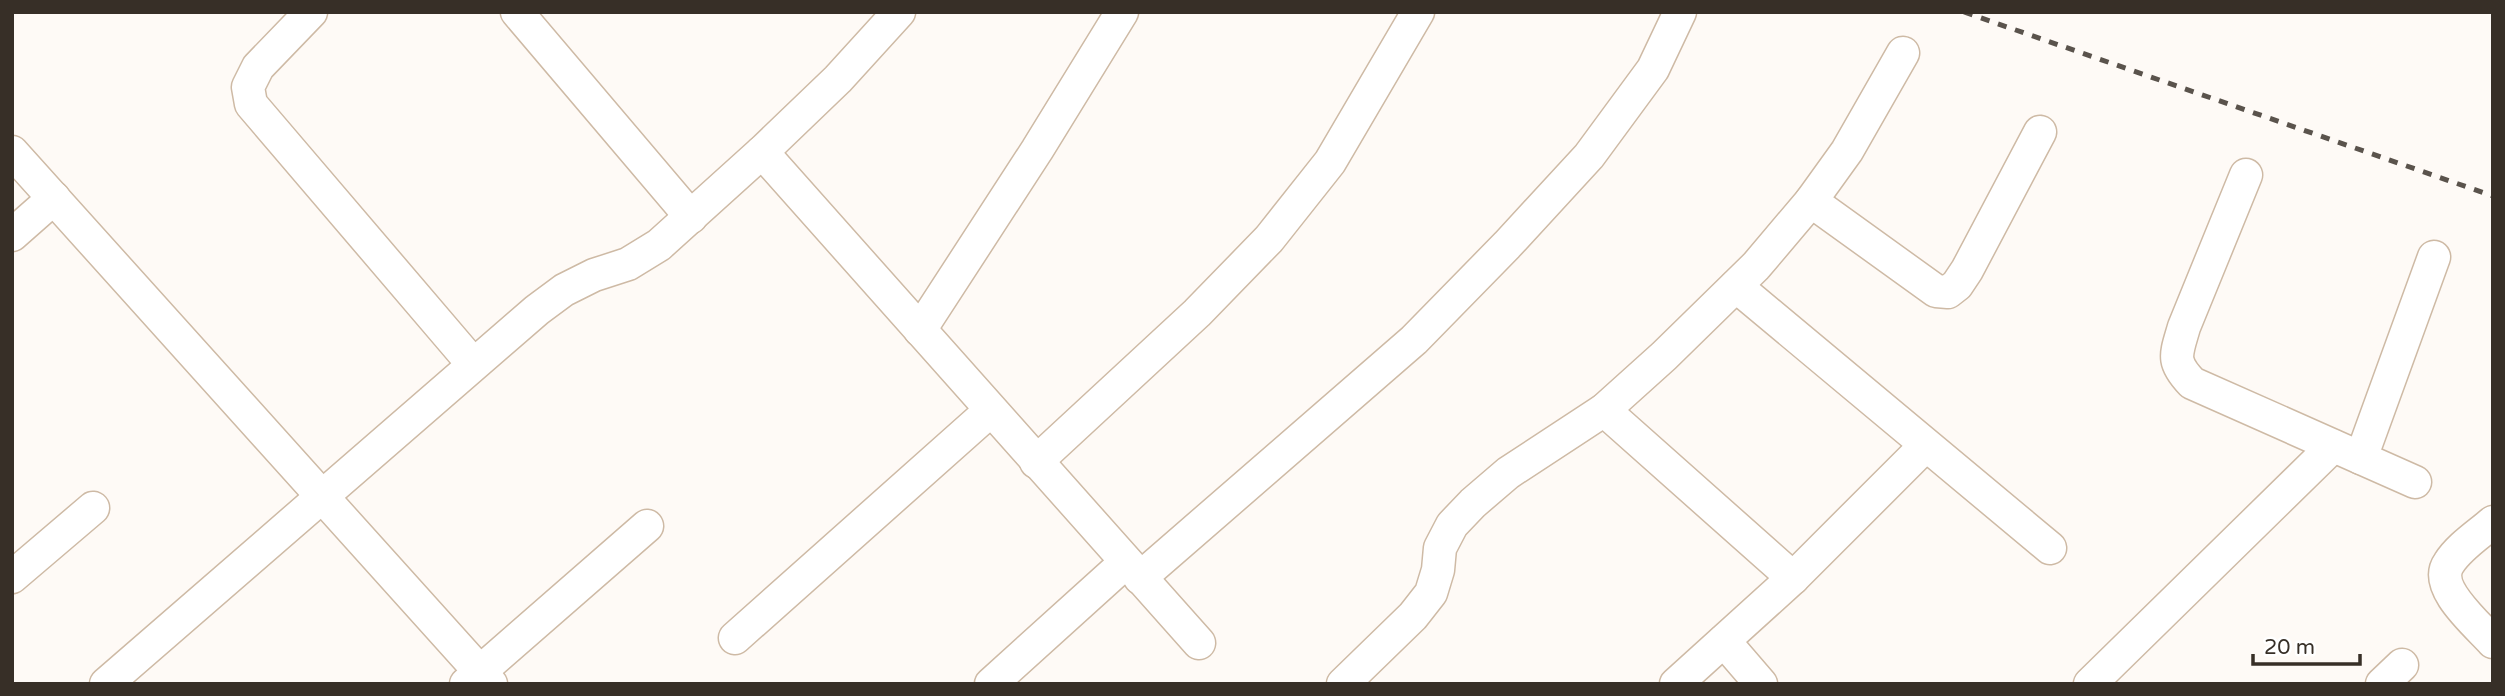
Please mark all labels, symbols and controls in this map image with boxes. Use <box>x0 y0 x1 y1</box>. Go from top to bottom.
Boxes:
scale bar <box>2253 622 2360 666</box>
text: 20 m <box>2264 635 2315 660</box>

